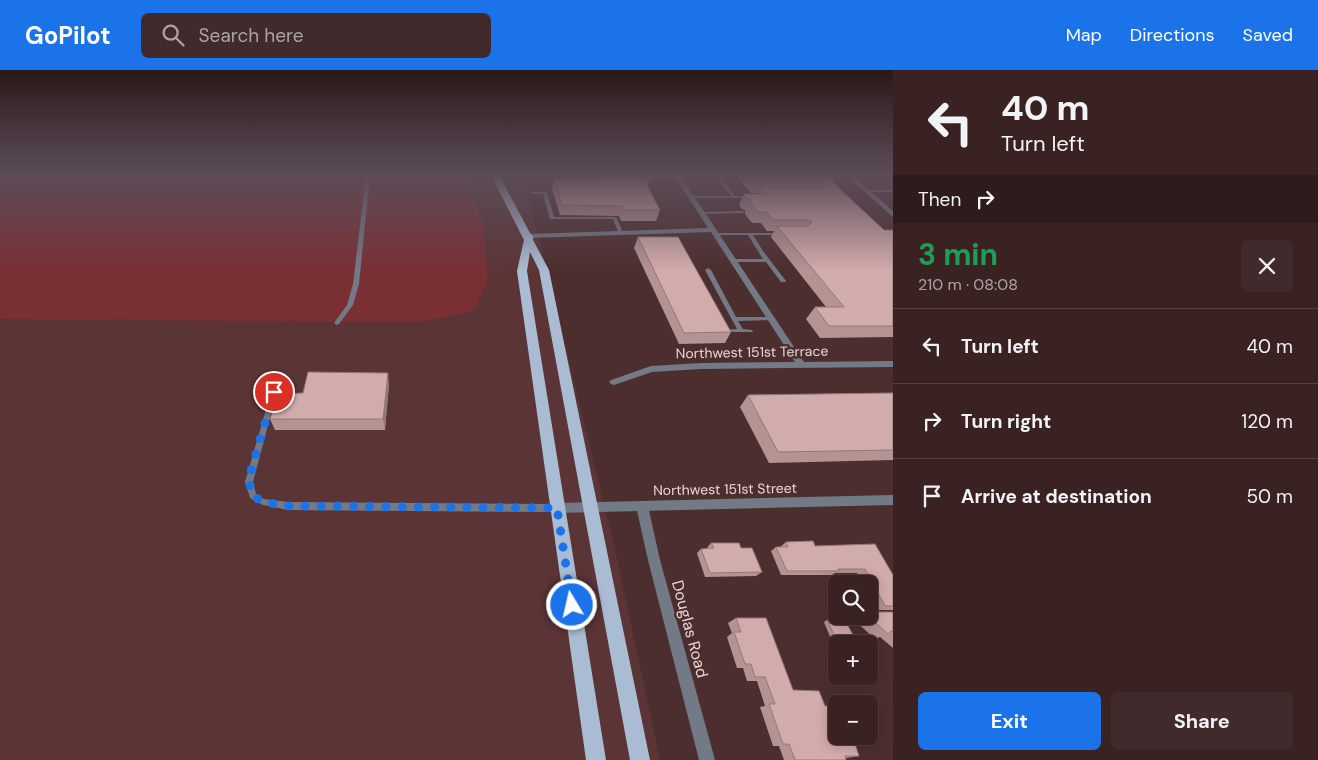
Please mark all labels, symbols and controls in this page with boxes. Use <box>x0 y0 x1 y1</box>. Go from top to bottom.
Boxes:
search box <box>141 13 491 58</box>
text: GoPilot <box>25 20 111 51</box>
icon: search <box>159 21 187 49</box>
text: Search here <box>199 23 303 48</box>
text: Map <box>1066 23 1102 47</box>
text: Directions <box>1130 23 1215 47</box>
text: Saved <box>1243 23 1293 47</box>
text: 40 m <box>1001 85 1090 131</box>
icon: left <box>918 90 983 155</box>
text: Turn left <box>1001 129 1085 158</box>
icon: right <box>971 185 999 213</box>
text: Then <box>918 187 961 212</box>
text: 3 min <box>918 235 998 274</box>
button: close <box>1241 240 1293 292</box>
text: 210 m · 08:08 <box>918 274 1018 295</box>
icon: left <box>918 332 946 360</box>
text: Turn left <box>961 334 1039 359</box>
text: 40 m <box>1246 334 1293 359</box>
street label: Northwest 151st Terrace <box>676 342 829 362</box>
pin <box>253 371 295 413</box>
icon: arrive <box>260 378 288 406</box>
icon: right <box>918 407 946 435</box>
text: Turn right <box>961 409 1051 434</box>
text: 120 m <box>1241 409 1293 434</box>
street label: Northwest 151st Street <box>653 479 797 499</box>
icon: arrive <box>918 482 946 510</box>
text: Arrive at destination <box>961 484 1152 509</box>
text: 50 m <box>1246 484 1293 509</box>
map controls <box>828 575 878 745</box>
button: search <box>828 575 878 625</box>
position arrow <box>545 578 597 630</box>
street label: Douglas Road <box>667 578 713 680</box>
button: + <box>828 635 878 685</box>
button: Exit <box>918 692 1101 750</box>
button: Share <box>1111 692 1293 750</box>
button: − <box>828 695 878 745</box>

